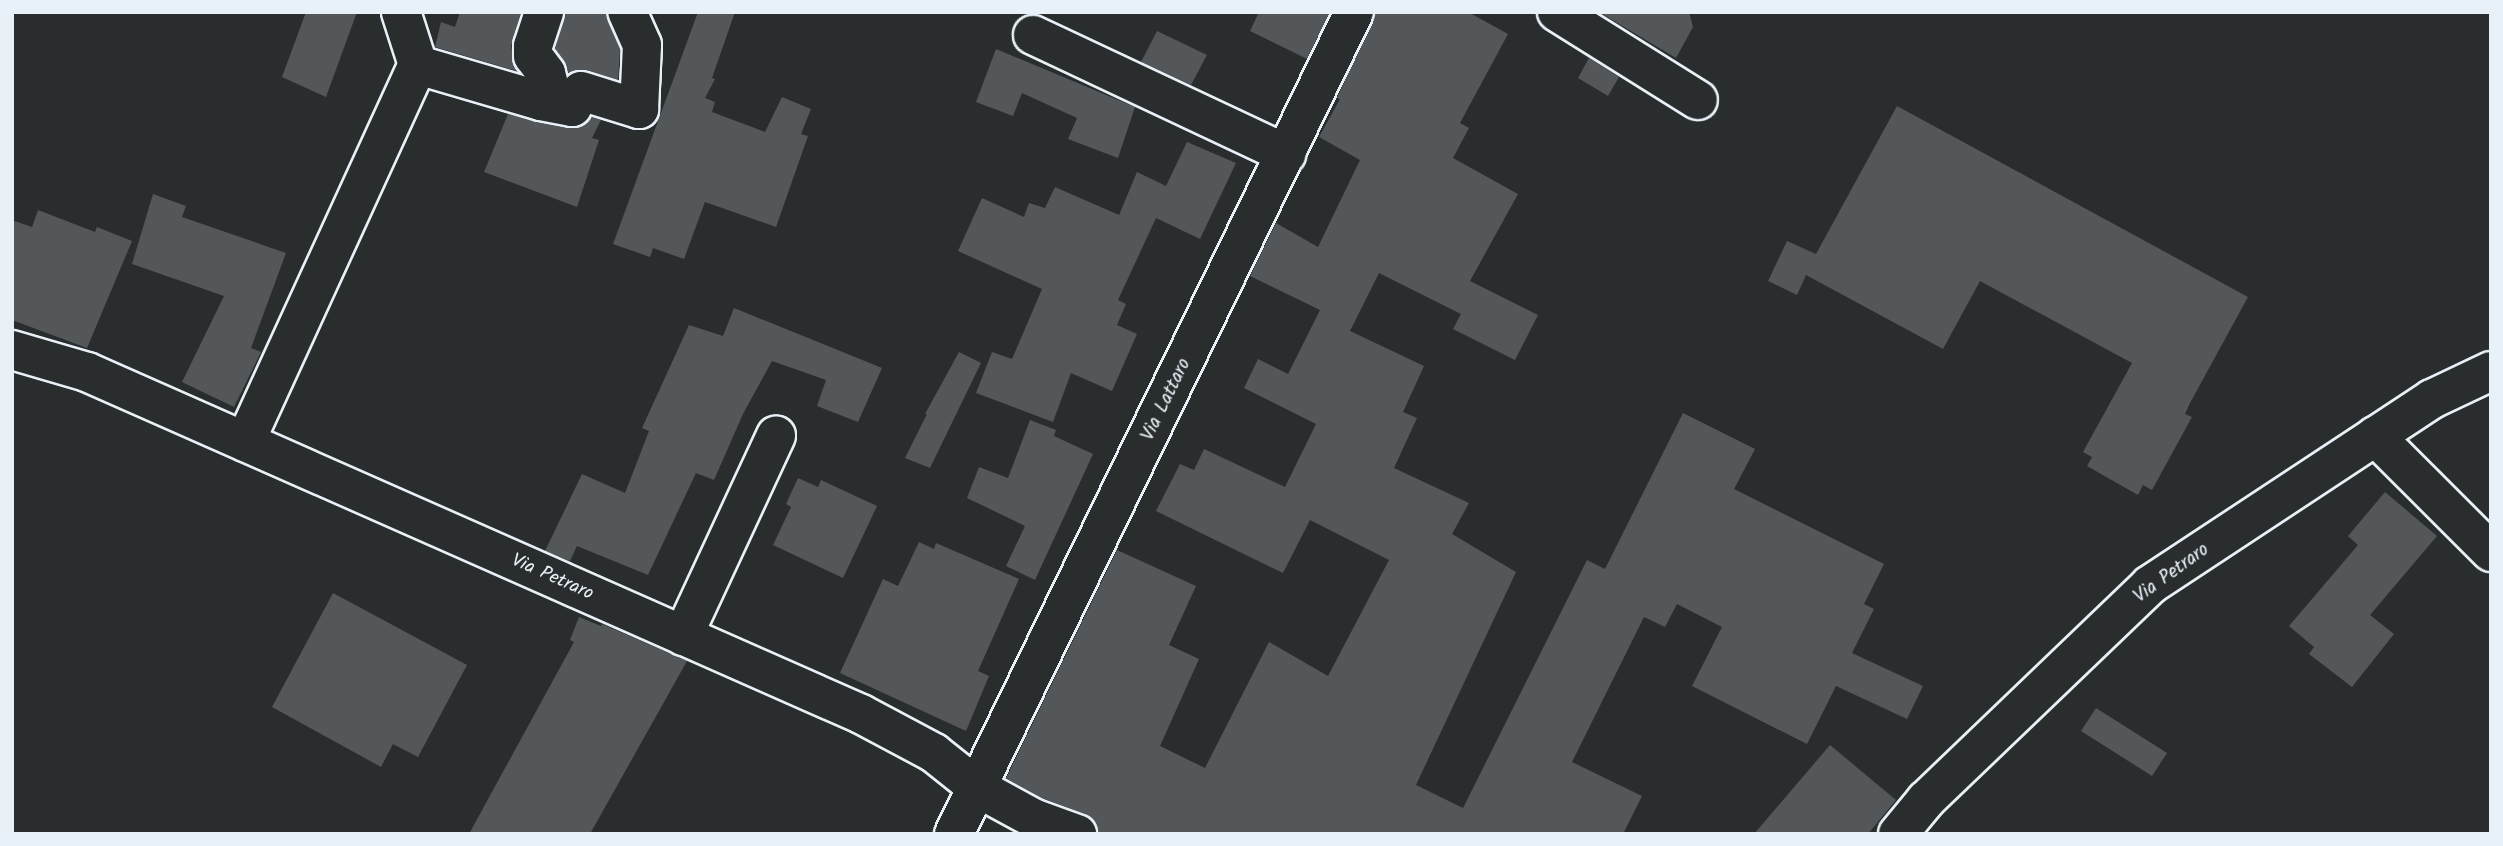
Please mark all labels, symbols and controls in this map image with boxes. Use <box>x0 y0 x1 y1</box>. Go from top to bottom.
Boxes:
street label: Via Lattaro <box>1137 355 1197 445</box>
street label: Via Petraro <box>2130 539 2214 609</box>
street label: Via Petraro <box>507 550 597 606</box>

